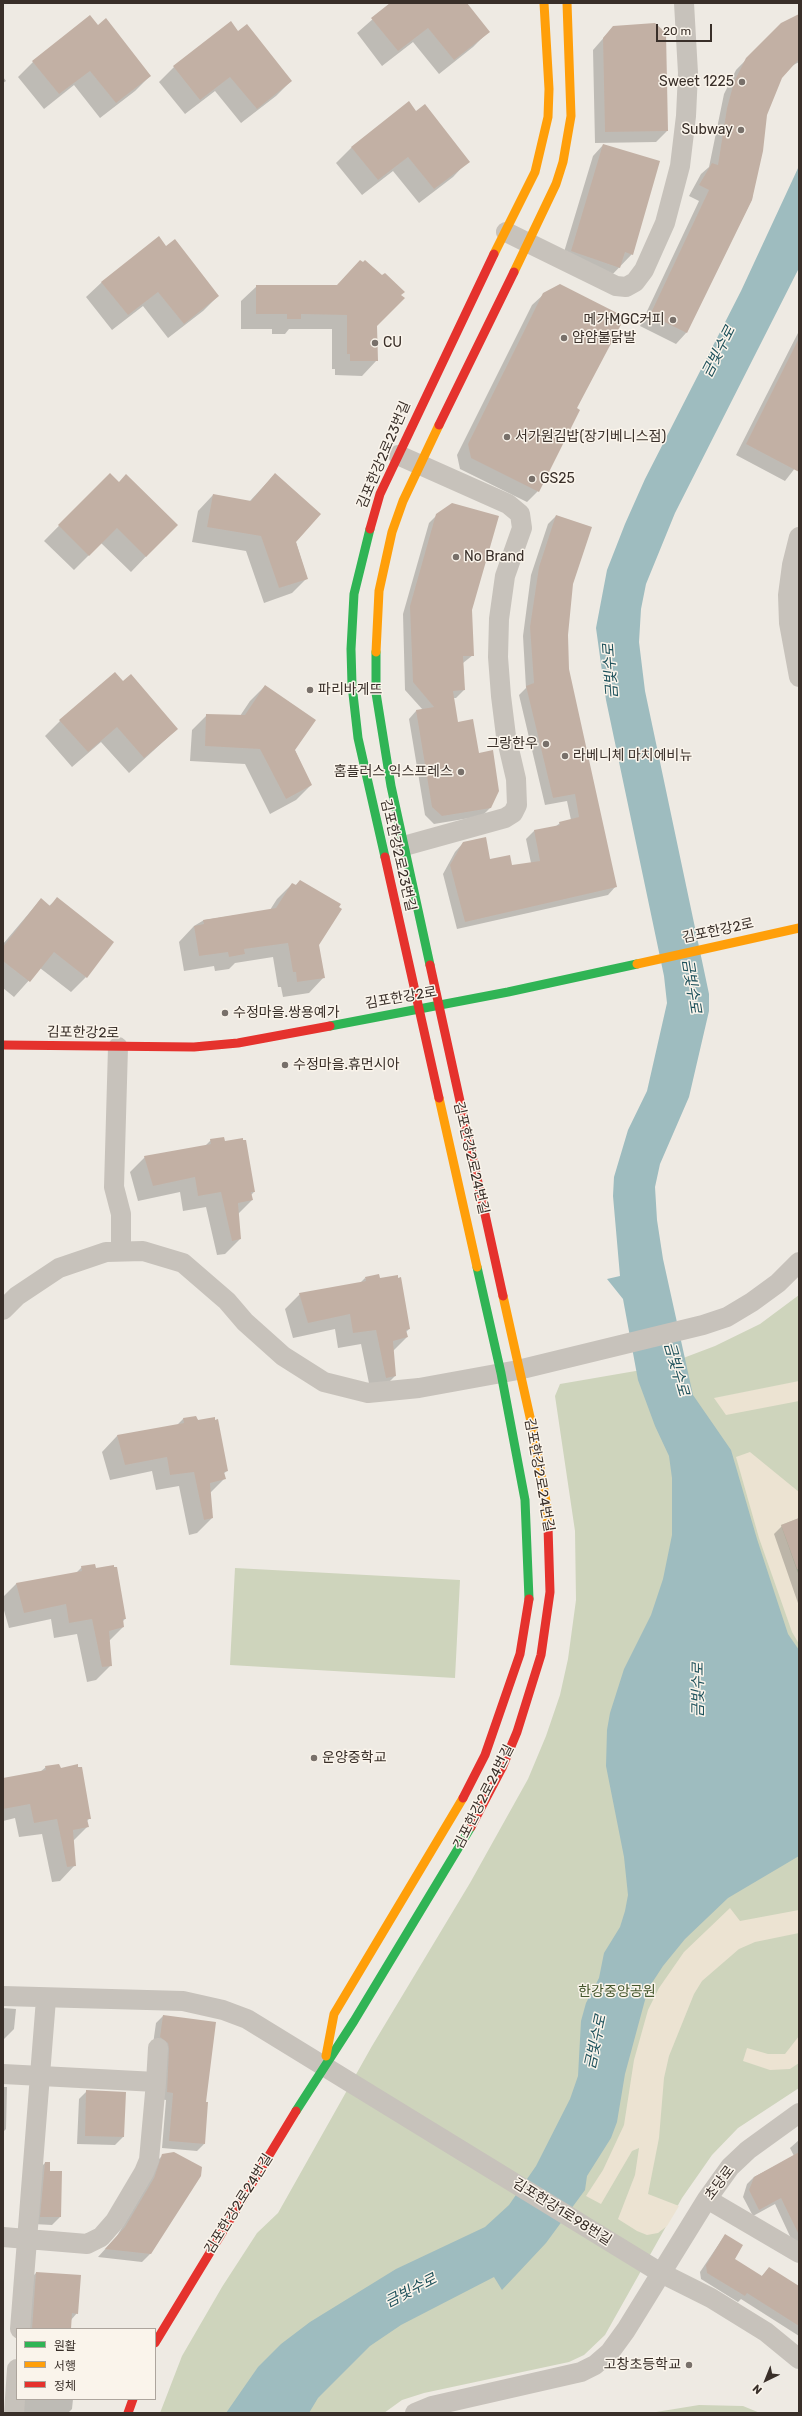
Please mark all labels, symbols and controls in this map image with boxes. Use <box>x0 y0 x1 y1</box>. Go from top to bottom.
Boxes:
scale bar <box>658 16 714 42</box>
text: 20 m <box>663 24 691 38</box>
place label: Sweet 1225 <box>659 74 734 90</box>
marker: Sweet 1225 <box>737 77 747 87</box>
place label: Subway <box>681 122 733 138</box>
marker: Subway <box>736 125 746 135</box>
place label: 메가MGC커피 <box>584 312 665 328</box>
marker: 메가MGC커피 <box>668 315 678 325</box>
water label: 금빛수로 <box>698 323 740 381</box>
place label: 얌얌불닭발 <box>572 330 636 346</box>
marker: 얌얌불닭발 <box>559 333 569 343</box>
place label: CU <box>383 335 402 351</box>
marker: CU <box>370 338 380 348</box>
street label: 김포한강2로23번길 <box>354 399 414 511</box>
place label: 서가원김밥(장기베니스점) <box>515 429 666 445</box>
marker: 서가원김밥(장기베니스점) <box>502 432 512 442</box>
place label: GS25 <box>540 471 575 487</box>
marker: GS25 <box>527 474 537 484</box>
place label: No Brand <box>464 549 524 565</box>
marker: No Brand <box>451 552 461 562</box>
water label: 금빛수로 <box>600 643 622 699</box>
place label: 파리바게뜨 <box>318 682 382 698</box>
marker: 파리바게뜨 <box>305 685 315 695</box>
place label: 그랑한우 <box>486 736 538 752</box>
marker: 그랑한우 <box>541 739 551 749</box>
place label: 라베니체 마치에비뉴 <box>573 748 692 764</box>
marker: 라베니체 마치에비뉴 <box>560 751 570 761</box>
place label: 홈플러스 익스프레스 <box>334 764 453 780</box>
marker: 홈플러스 익스프레스 <box>456 767 466 777</box>
street label: 김포한강2로23번길 <box>377 797 419 913</box>
street label: 김포한강2로 <box>681 915 755 947</box>
water label: 금빛수로 <box>678 957 704 1015</box>
street label: 김포한강2로 <box>364 983 438 1013</box>
place label: 수정마을.쌍용예가 <box>233 1005 340 1021</box>
marker: 수정마을.쌍용예가 <box>220 1008 230 1018</box>
street label: 김포한강2로 <box>47 1024 119 1042</box>
place label: 수정마을.휴먼시아 <box>293 1057 400 1073</box>
marker: 수정마을.휴먼시아 <box>280 1060 290 1070</box>
street label: 김포한강2로24번길 <box>450 1100 492 1216</box>
water label: 금빛수로 <box>660 1340 692 1398</box>
street label: 김포한강2로24번길 <box>521 1417 557 1533</box>
water label: 금빛수로 <box>690 1662 708 1718</box>
street label: 김포한강2로24번길 <box>450 1742 518 1852</box>
place label: 운양중학교 <box>322 1750 386 1766</box>
marker: 운양중학교 <box>309 1753 319 1763</box>
park label: 한강중앙공원 <box>578 1984 656 2000</box>
water label: 금빛수로 <box>581 2013 611 2071</box>
street label: 김포한강2로24번길 <box>201 2151 277 2257</box>
street label: 초당로 <box>702 2163 738 2203</box>
street label: 김포한강1로98번길 <box>509 2175 615 2249</box>
water label: 금빛수로 <box>382 2270 440 2312</box>
legend <box>16 2328 156 2400</box>
text: 원활 <box>54 2339 76 2353</box>
place label: 고창초등학교 <box>604 2357 681 2373</box>
text: 서행 <box>54 2359 76 2373</box>
marker: 고창초등학교 <box>684 2360 694 2370</box>
north arrow <box>746 2360 786 2400</box>
text: 정체 <box>54 2379 76 2393</box>
text: N <box>750 2382 765 2397</box>

